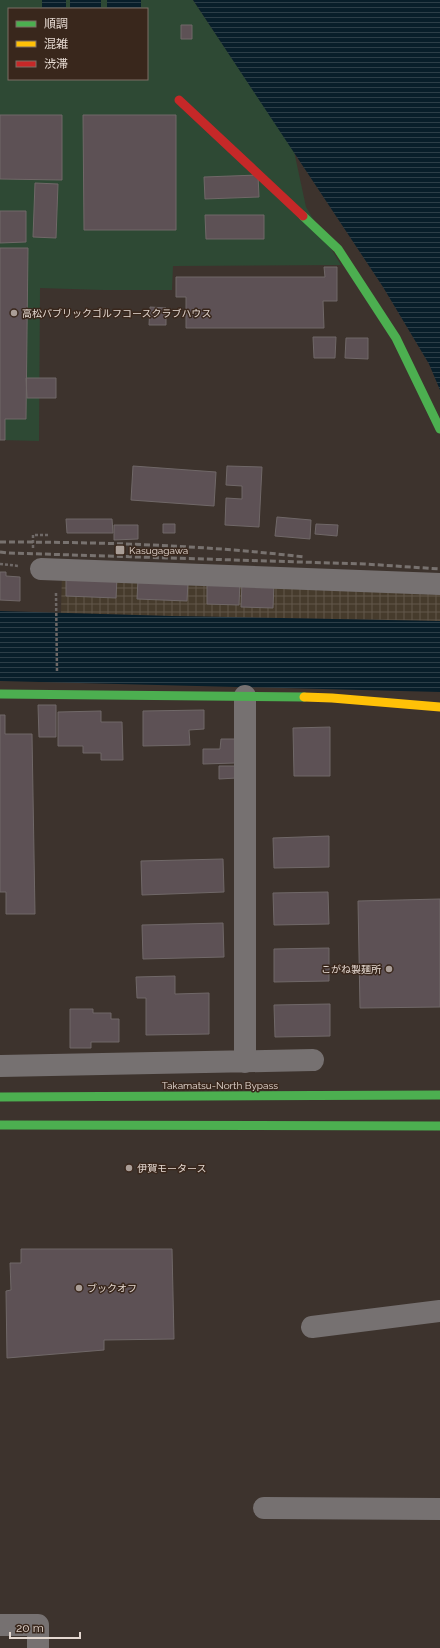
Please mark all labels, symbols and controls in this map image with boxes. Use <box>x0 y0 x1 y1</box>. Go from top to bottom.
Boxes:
legend <box>8 8 148 80</box>
text: 順調 <box>44 17 68 31</box>
text: 混雑 <box>44 37 68 51</box>
text: 渋滞 <box>44 57 68 71</box>
marker: 高松パブリックゴルフコースクラブハウス <box>9 308 19 318</box>
place label: 高松パブリックゴルフコースクラブハウス <box>22 308 212 319</box>
marker: Kasugagawa <box>114 544 126 556</box>
place label: Kasugagawa <box>129 545 188 556</box>
place label: こがね製麺所 <box>321 964 381 975</box>
marker: こがね製麺所 <box>384 964 394 974</box>
street label: Takamatsu-North Bypass <box>162 1080 278 1091</box>
marker: 伊賀モータース <box>124 1163 134 1173</box>
place label: 伊賀モータース <box>137 1163 207 1174</box>
marker: ブックオフ <box>74 1283 84 1293</box>
place label: ブックオフ <box>87 1283 137 1294</box>
scale bar <box>10 1614 80 1640</box>
text: 20 m <box>16 1621 44 1635</box>

